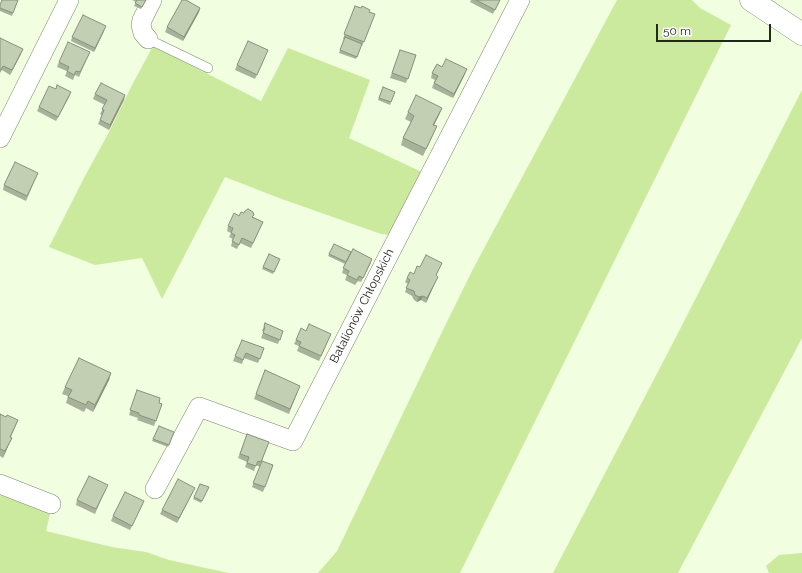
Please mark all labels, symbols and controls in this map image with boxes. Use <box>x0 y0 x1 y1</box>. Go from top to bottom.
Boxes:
scale bar <box>658 16 773 42</box>
text: 50 m <box>663 24 691 38</box>
street label: Batalionów Chłopskich <box>327 246 397 366</box>

